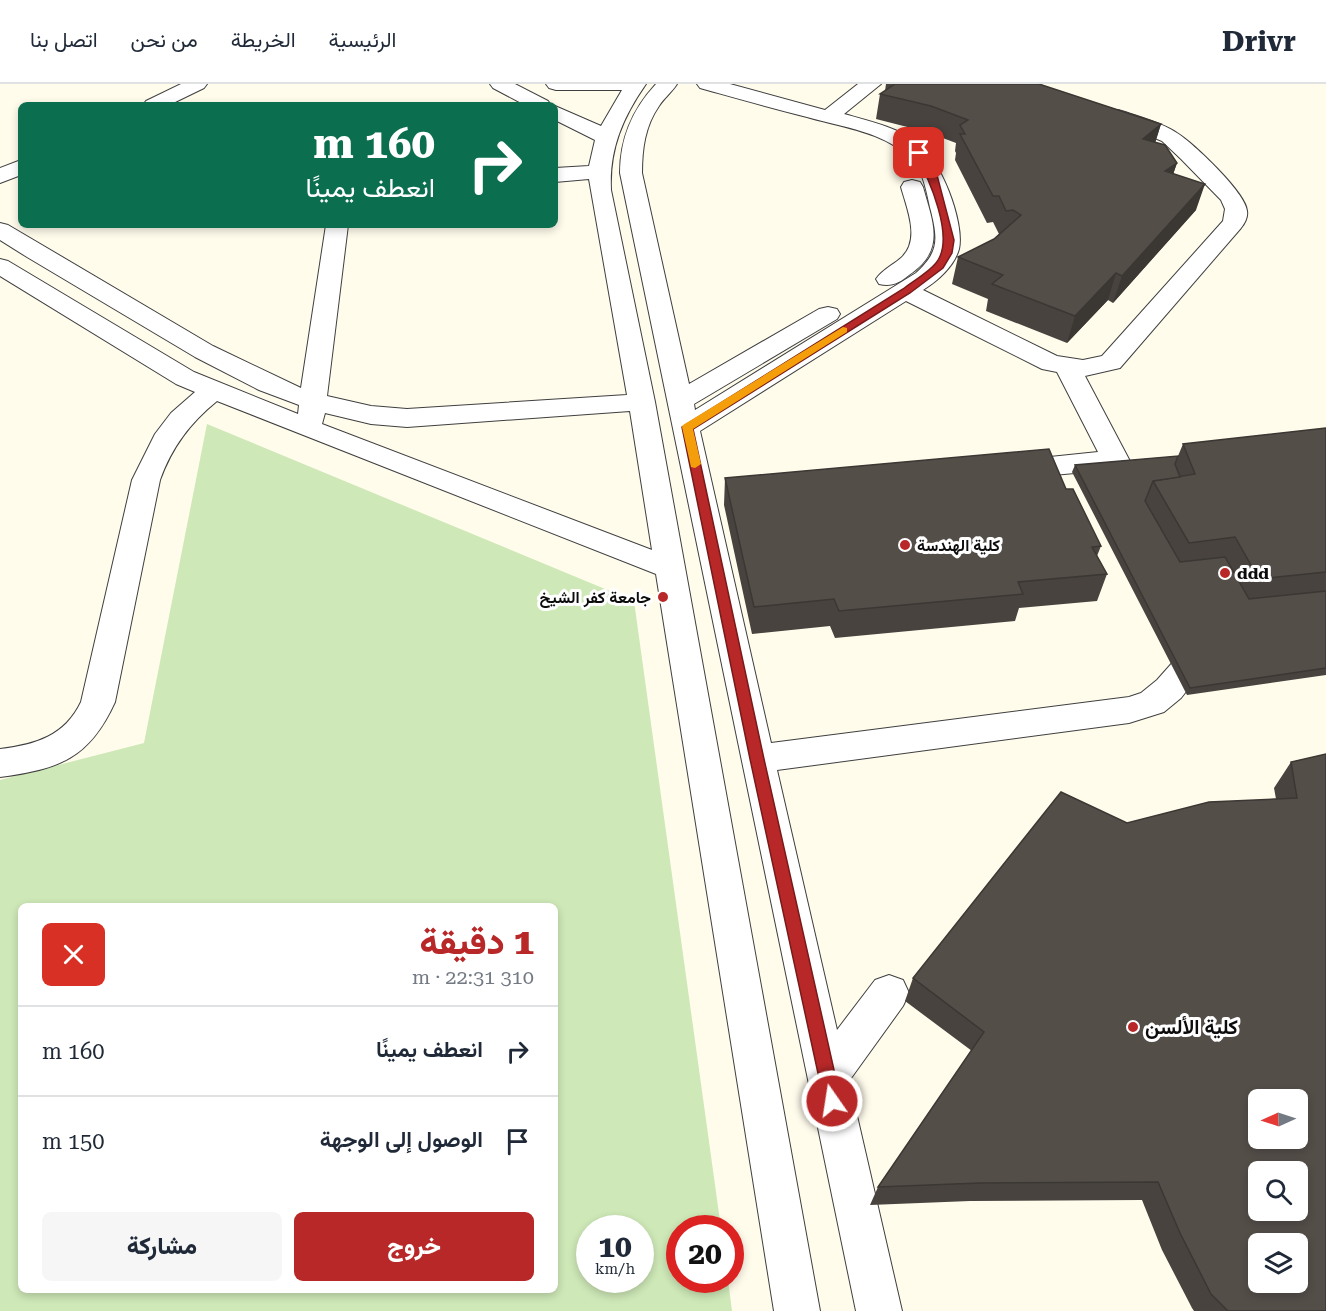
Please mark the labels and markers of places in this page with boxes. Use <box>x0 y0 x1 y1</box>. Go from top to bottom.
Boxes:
pin <box>893 127 944 178</box>
place label: كلية الهندسة <box>917 536 1000 556</box>
marker: كلية الهندسة <box>898 538 912 552</box>
place label: ddd <box>1237 564 1269 583</box>
marker: ddd <box>1218 566 1232 580</box>
place label: جامعة كفر الشيخ <box>539 588 651 609</box>
marker: جامعة كفر الشيخ <box>656 590 670 604</box>
place label: كلية الألسن <box>1145 1015 1238 1039</box>
marker: كلية الألسن <box>1126 1020 1140 1034</box>

